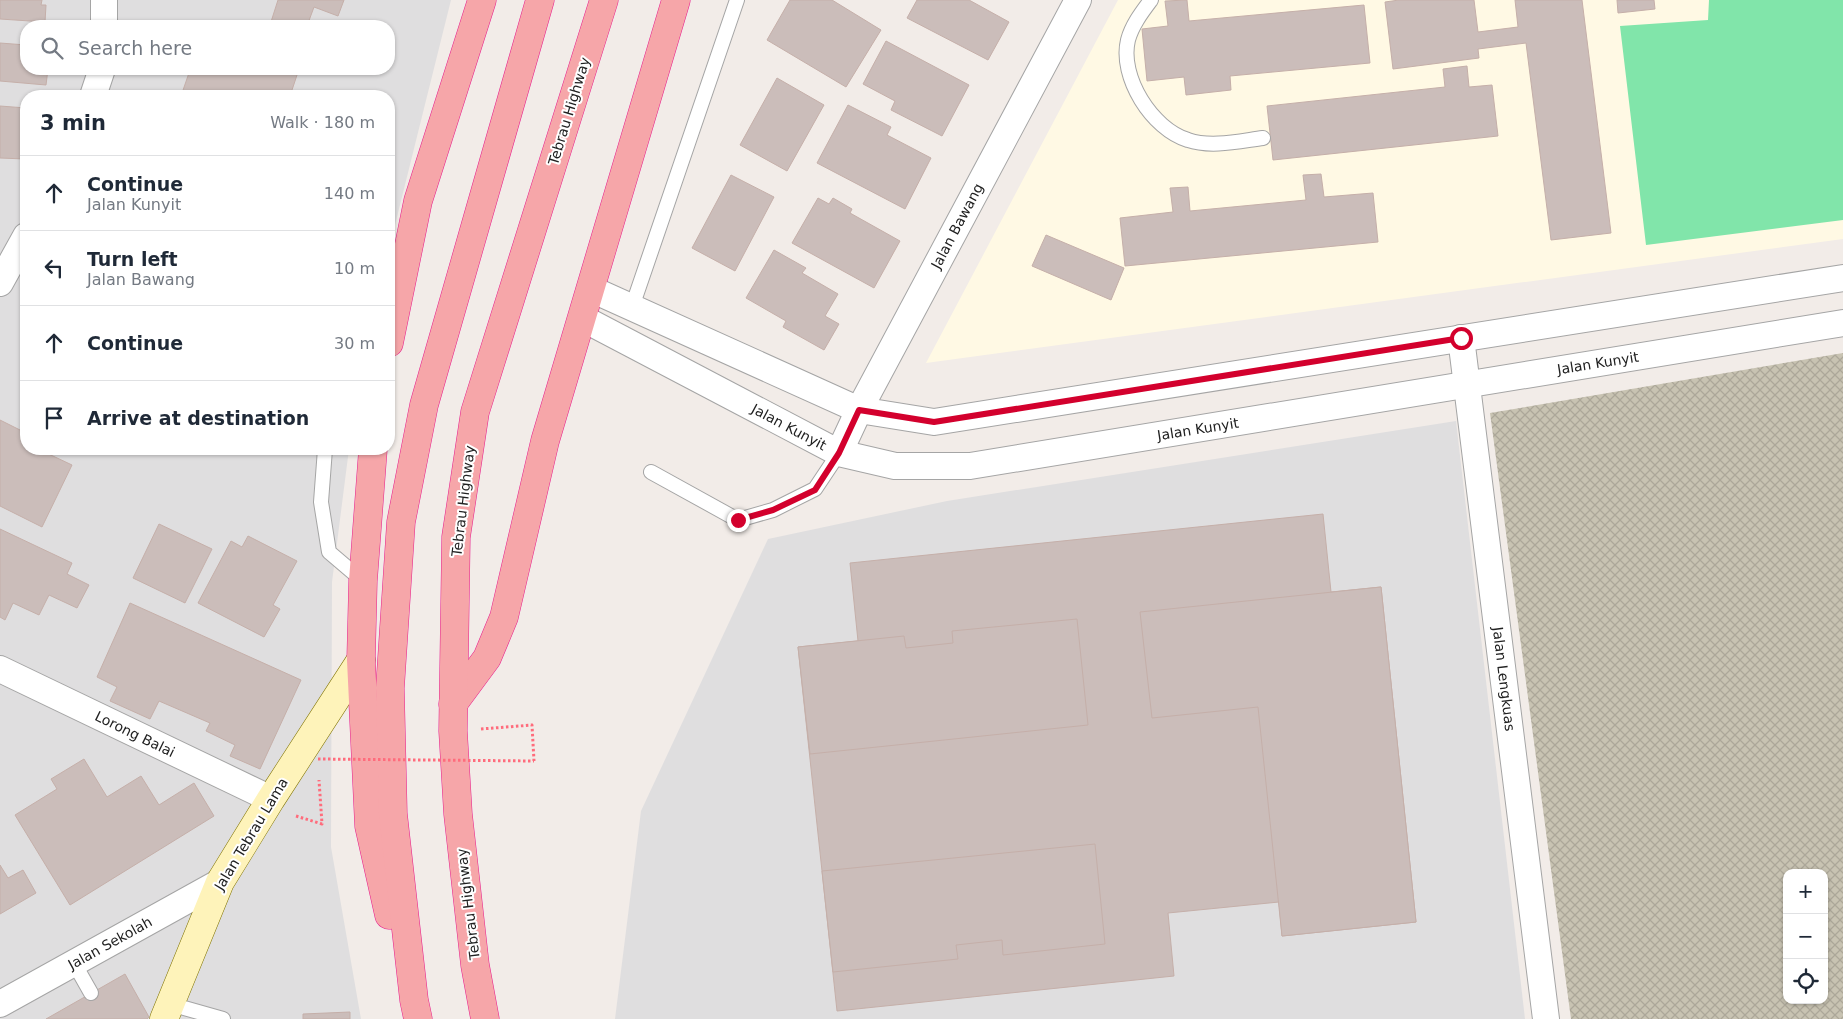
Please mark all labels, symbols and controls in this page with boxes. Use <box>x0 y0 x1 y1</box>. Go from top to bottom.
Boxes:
search box <box>20 20 395 75</box>
icon: search <box>38 34 66 62</box>
text: Search here <box>78 37 192 59</box>
street label: Tebrau Highway <box>545 55 593 168</box>
text: 3 min <box>40 111 106 135</box>
text: Walk · 180 m <box>270 113 375 132</box>
text: Continue <box>87 173 183 195</box>
icon: ahead <box>40 179 68 207</box>
street label: Jalan Bawang <box>927 181 986 272</box>
text: 140 m <box>324 184 375 203</box>
text: Jalan Kunyit <box>87 195 181 214</box>
text: Turn left <box>87 248 178 270</box>
icon: left <box>40 254 68 282</box>
text: 10 m <box>334 259 375 278</box>
text: Jalan Bawang <box>87 270 195 289</box>
route start <box>1450 327 1473 350</box>
icon: ahead <box>40 329 68 357</box>
text: Continue <box>87 332 183 354</box>
text: 30 m <box>334 334 375 353</box>
street label: Jalan Kunyit <box>1555 349 1640 378</box>
street label: Jalan Kunyit <box>748 400 830 454</box>
icon: arrive <box>40 404 68 432</box>
text: Arrive at destination <box>87 407 309 429</box>
street label: Jalan Kunyit <box>1155 415 1240 444</box>
street label: Tebrau Highway <box>448 445 478 558</box>
route end <box>727 509 750 532</box>
street label: Jalan Lengkuas <box>1490 625 1518 732</box>
street label: Lorong Balai <box>92 708 178 760</box>
street label: Jalan Tebrau Lama <box>211 775 291 894</box>
street label: Tebrau Highway <box>453 848 483 961</box>
map controls <box>1783 869 1828 1004</box>
button: + <box>1783 869 1828 914</box>
street label: Jalan Sekolah <box>64 913 155 973</box>
button: − <box>1783 914 1828 959</box>
button: locate <box>1783 959 1828 1004</box>

